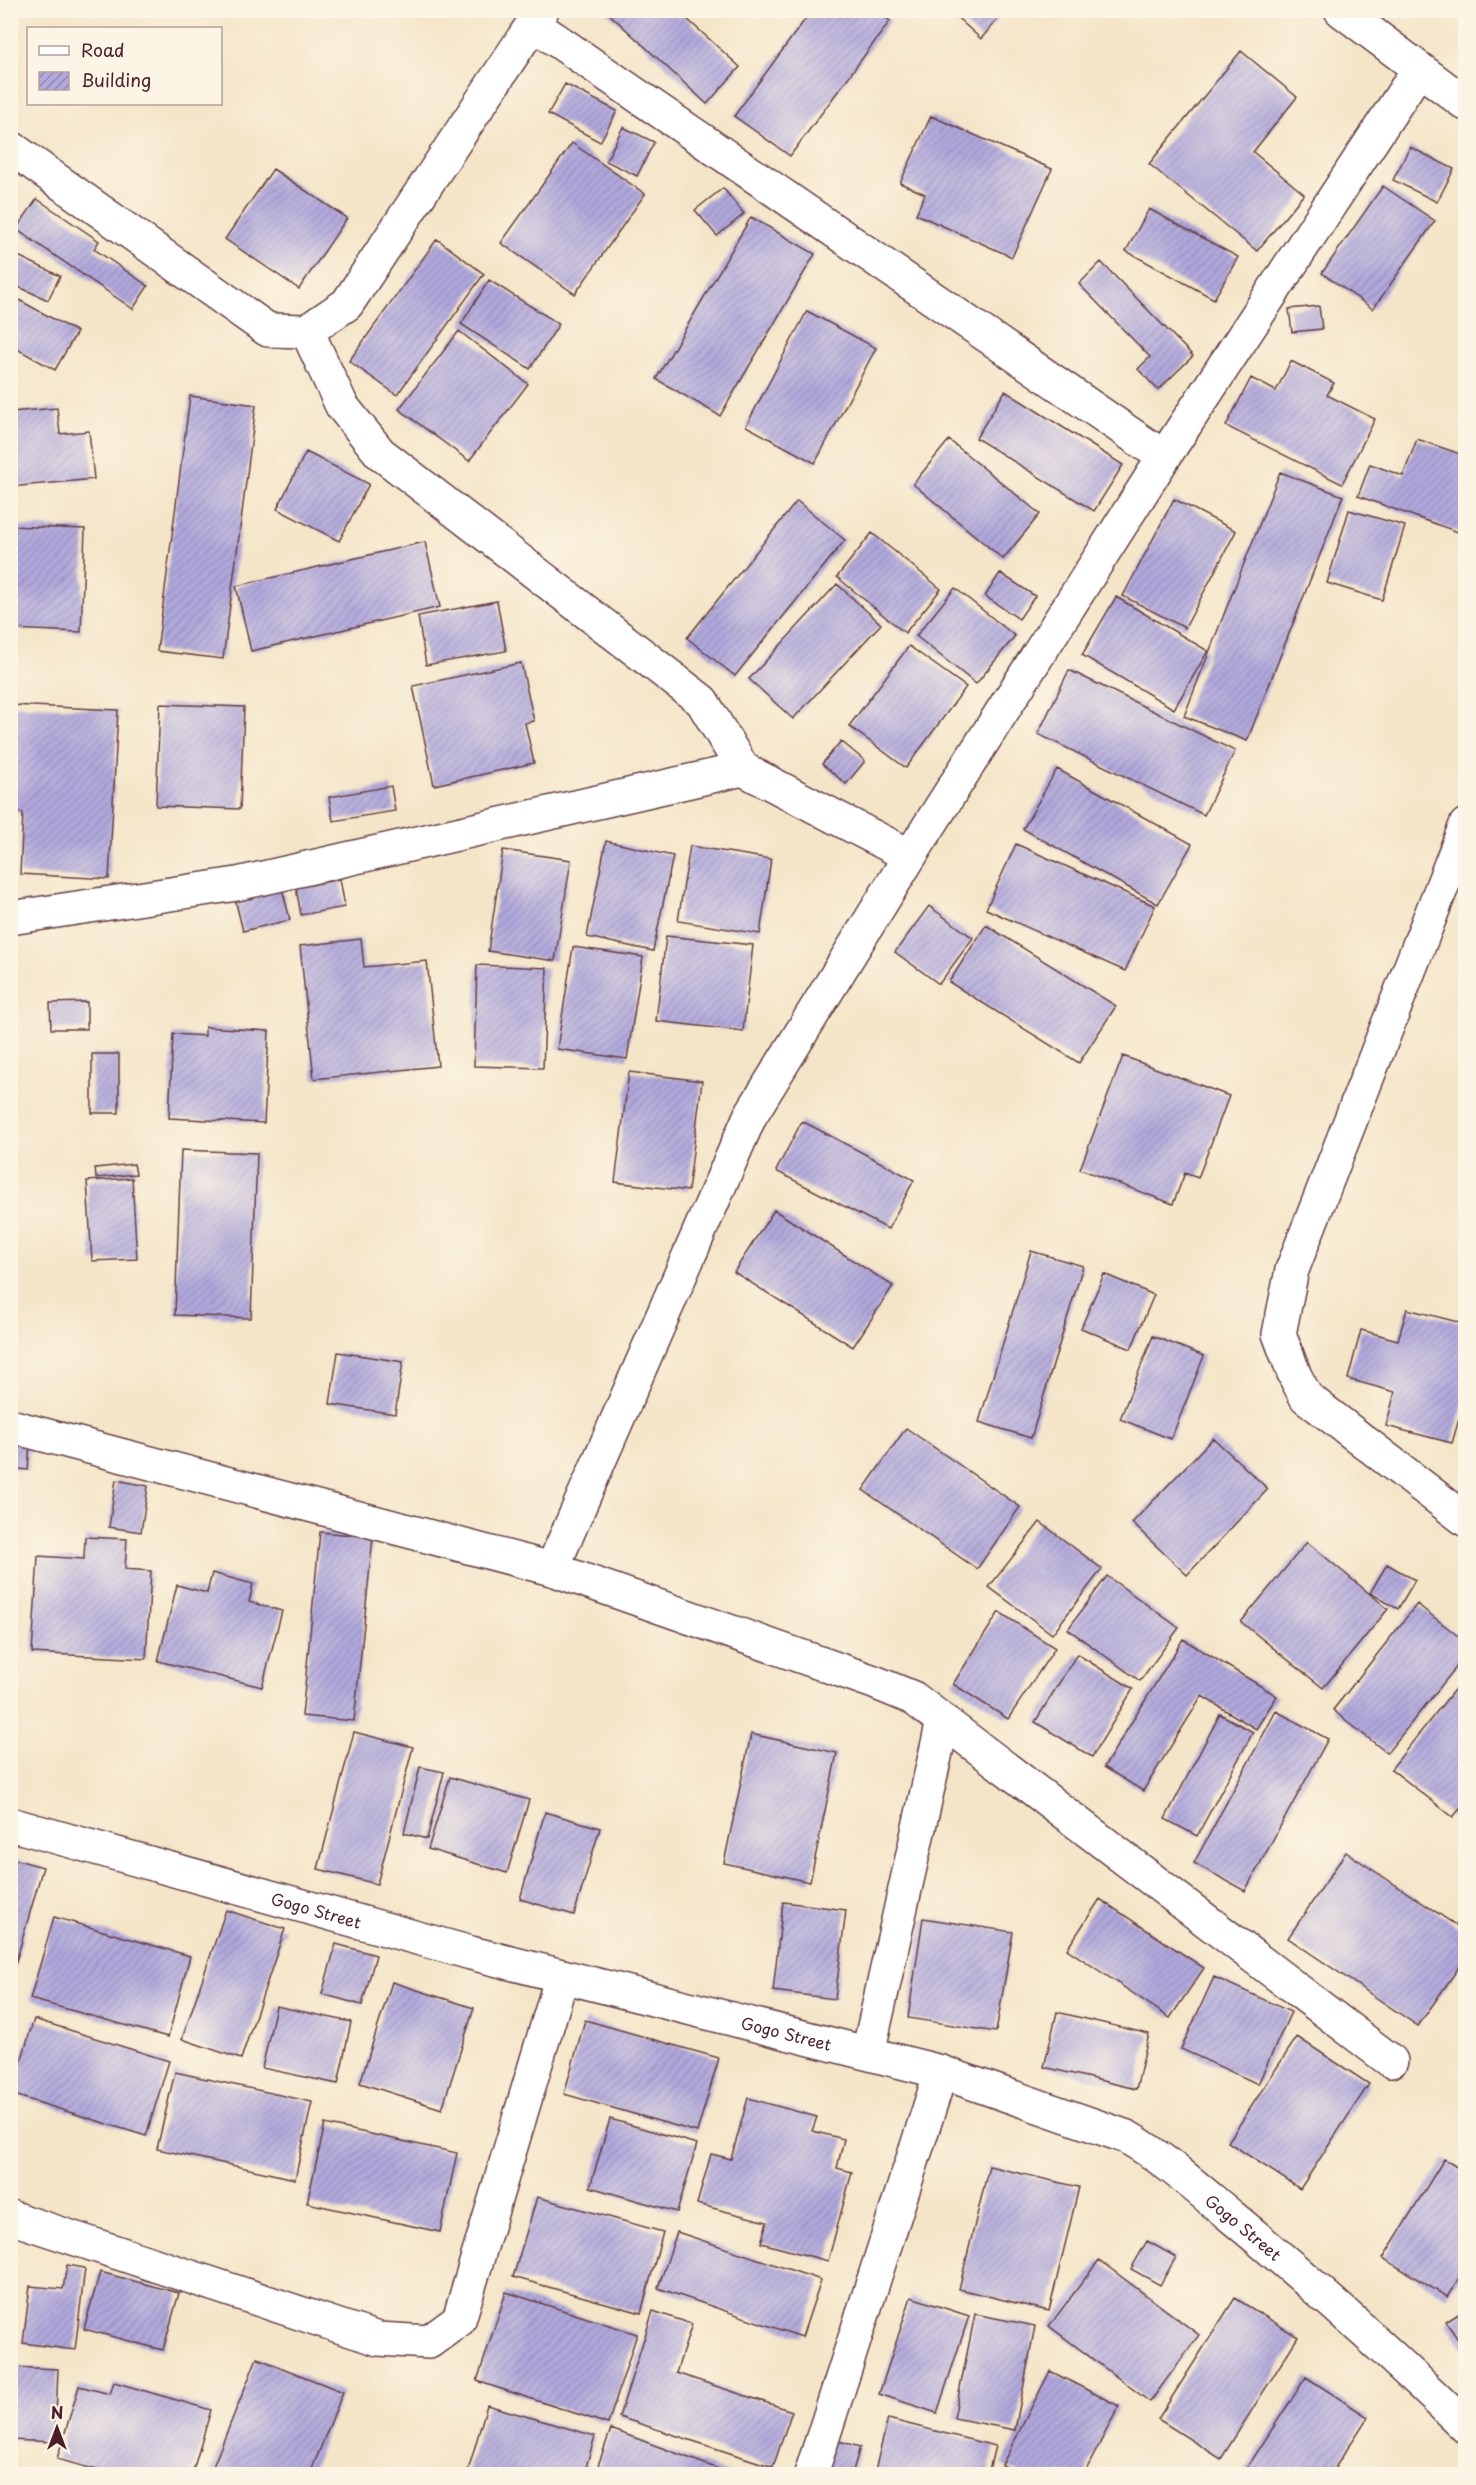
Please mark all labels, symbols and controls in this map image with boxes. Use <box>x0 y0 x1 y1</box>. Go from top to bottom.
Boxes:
legend <box>27 27 222 105</box>
text: Road <box>81 36 125 63</box>
text: Building <box>81 66 151 93</box>
street label: Gogo Street <box>268 1886 365 1934</box>
street label: Gogo Street <box>738 2010 835 2056</box>
street label: Gogo Street <box>1200 2188 1287 2266</box>
north arrow <box>27 2398 87 2458</box>
text: N <box>51 2400 63 2424</box>

